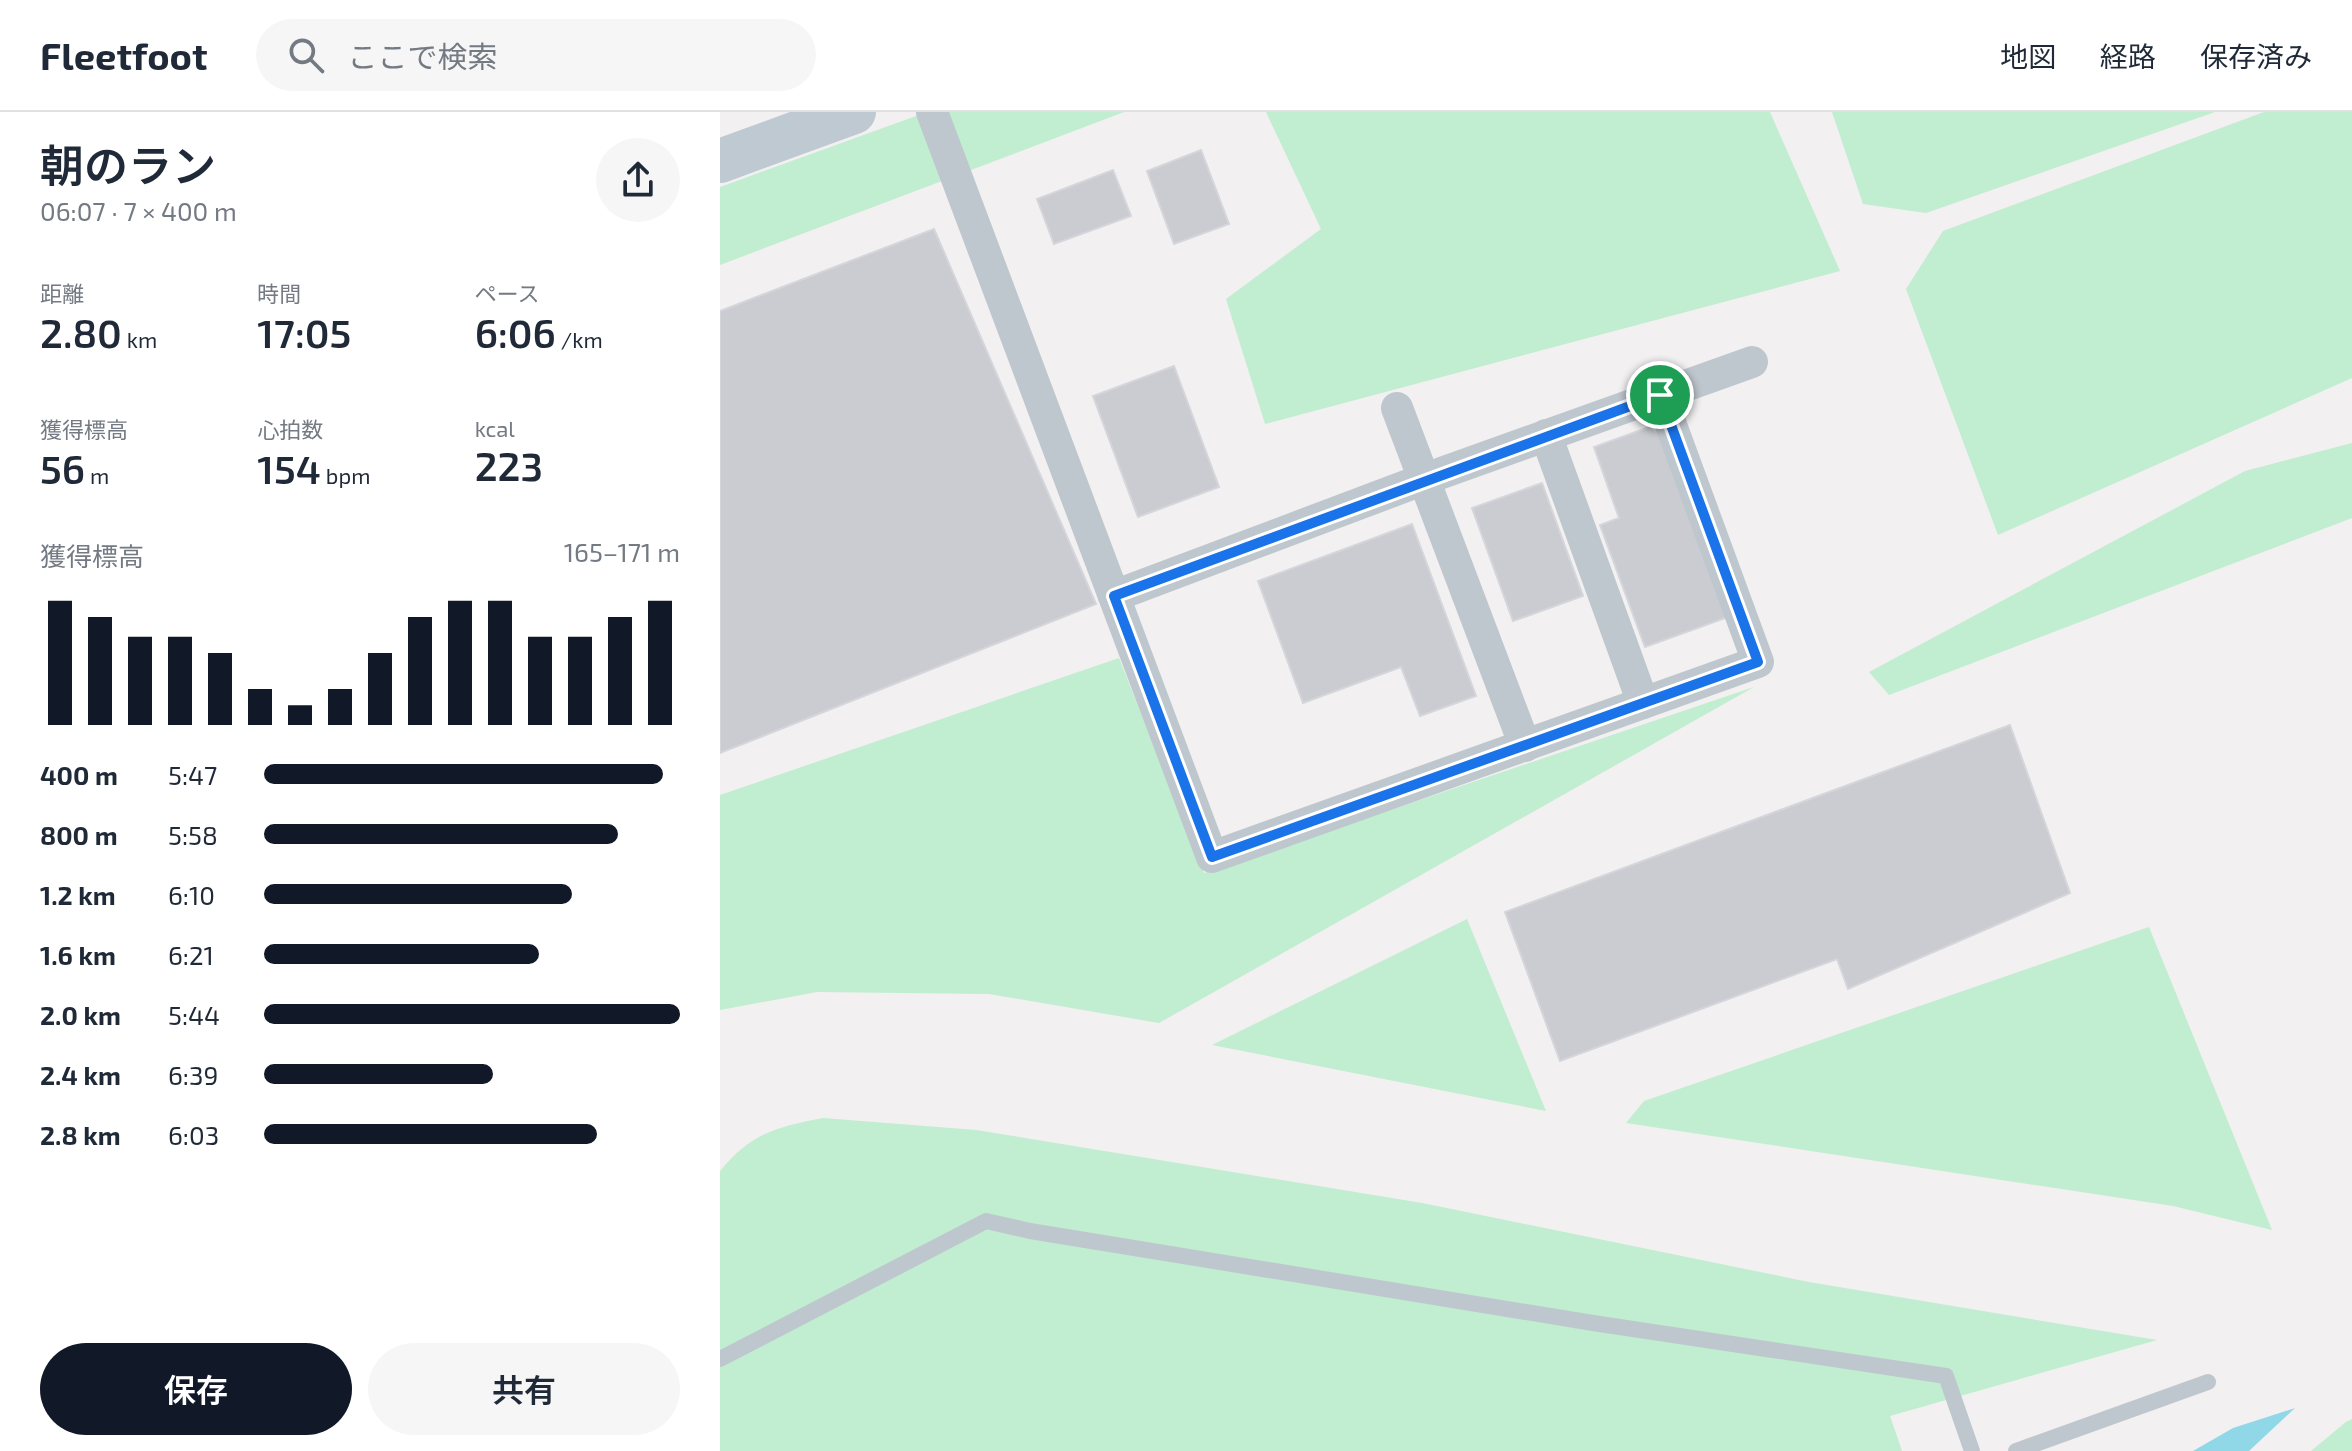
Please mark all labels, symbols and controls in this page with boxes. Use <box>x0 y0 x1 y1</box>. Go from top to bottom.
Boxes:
search box <box>256 19 816 91</box>
text: Fleetfoot <box>40 32 208 78</box>
icon: search <box>284 33 328 77</box>
text: ここで検索 <box>348 38 498 74</box>
text: 地図 <box>2000 39 2056 73</box>
text: 経路 <box>2100 39 2156 73</box>
text: 保存済み <box>2200 39 2312 73</box>
text: 朝のラン <box>40 138 216 191</box>
button: share <box>596 138 680 222</box>
text: 06:07 · 7 × 400 m <box>40 195 237 226</box>
text: 距離 <box>40 280 84 306</box>
text: 時間 <box>257 280 301 306</box>
text: ペース <box>475 280 540 306</box>
text: 2.80 <box>40 308 122 356</box>
text: 17:05 <box>257 308 351 356</box>
text: 6:06 <box>475 308 556 356</box>
text: km <box>122 326 157 352</box>
text: /km <box>556 326 603 352</box>
pin <box>1626 361 1694 429</box>
icon: arrive <box>1638 373 1682 417</box>
text: kcal <box>475 415 515 441</box>
text: 獲得標高 <box>40 416 128 442</box>
text: 心拍数 <box>257 416 323 442</box>
text: 223 <box>475 441 543 489</box>
text: 56 <box>40 444 85 492</box>
text: 154 <box>257 444 321 492</box>
text: m <box>85 462 109 488</box>
text: bpm <box>321 462 370 488</box>
text: 165–171 m <box>564 536 680 567</box>
text: 獲得標高 <box>40 540 144 571</box>
text: 400 m <box>40 759 118 790</box>
text: 5:47 <box>168 759 217 790</box>
text: 800 m <box>40 819 118 850</box>
text: 5:58 <box>168 819 218 850</box>
text: 1.2 km <box>40 879 116 910</box>
text: 6:10 <box>168 879 215 910</box>
text: 1.6 km <box>40 939 116 970</box>
text: 6:21 <box>168 939 214 970</box>
text: 2.0 km <box>40 999 121 1030</box>
text: 5:44 <box>168 999 220 1030</box>
text: 2.4 km <box>40 1059 121 1090</box>
text: 6:39 <box>168 1059 218 1090</box>
text: 2.8 km <box>40 1119 121 1150</box>
text: 6:03 <box>168 1119 219 1150</box>
button: 保存 <box>40 1343 352 1435</box>
button: 共有 <box>368 1343 680 1435</box>

